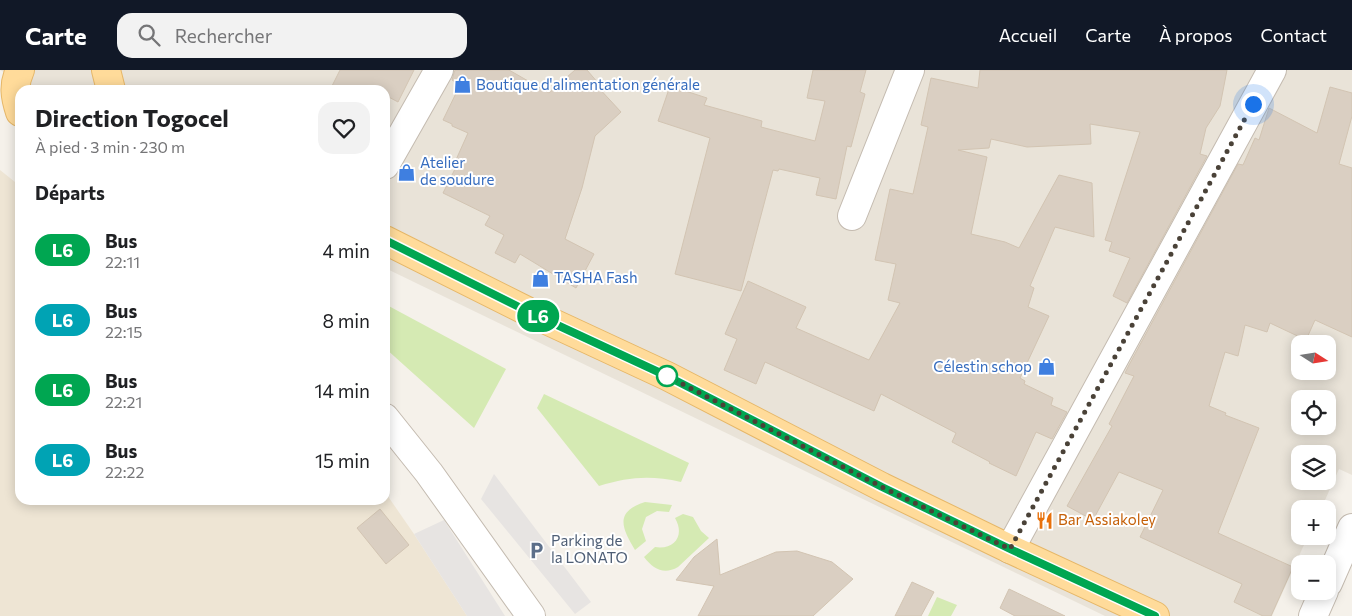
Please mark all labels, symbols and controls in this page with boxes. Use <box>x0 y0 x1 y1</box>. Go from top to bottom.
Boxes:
search box <box>117 13 467 58</box>
text: Carte <box>25 21 87 50</box>
icon: search <box>135 21 163 49</box>
text: Rechercher <box>175 24 272 47</box>
text: Accueil <box>999 24 1057 46</box>
text: Carte <box>1085 24 1131 46</box>
text: À propos <box>1159 24 1233 46</box>
text: Contact <box>1261 24 1327 46</box>
shop icon: Boutique d'alimentation générale <box>452 75 472 95</box>
place label: Boutique d'alimentation générale <box>476 75 700 93</box>
your location <box>1241 92 1266 117</box>
button: heart <box>318 102 370 154</box>
text: Direction Togocel <box>35 103 229 132</box>
text: À pied · 3 min · 230 m <box>35 137 185 156</box>
place label: Atelier de soudure <box>420 153 494 188</box>
shop icon: Atelier de soudure <box>396 162 416 182</box>
text: Départs <box>35 181 105 204</box>
text: Bus <box>105 229 137 252</box>
text: L6 <box>52 239 73 261</box>
text: 4 min <box>323 239 370 262</box>
text: 22:11 <box>105 252 140 271</box>
shop icon: TASHA Fash <box>530 268 550 288</box>
place label: TASHA Fash <box>554 268 638 286</box>
text: Bus <box>105 299 137 322</box>
line badge: L6 <box>516 300 560 332</box>
text: L6 <box>527 305 549 327</box>
text: L6 <box>52 309 73 331</box>
text: 8 min <box>322 309 370 332</box>
text: 22:15 <box>105 322 143 341</box>
north arrow <box>1291 335 1336 380</box>
map controls <box>1291 335 1336 600</box>
place label: Célestin schop <box>933 357 1032 375</box>
shop icon: Célestin schop <box>1036 357 1056 377</box>
unlabelled marker <box>656 365 678 387</box>
text: Bus <box>105 369 137 392</box>
text: L6 <box>52 379 73 401</box>
text: 14 min <box>314 379 370 402</box>
button: locate <box>1291 390 1336 435</box>
text: 22:21 <box>105 392 142 411</box>
text: Bus <box>105 439 137 462</box>
button: layers <box>1291 445 1336 490</box>
text: L6 <box>52 449 73 471</box>
text: 15 min <box>315 449 370 472</box>
text: 22:22 <box>105 462 144 481</box>
button: + <box>1291 500 1336 545</box>
restaurant icon: Bar Assiakoley <box>1034 510 1054 530</box>
place label: Bar Assiakoley <box>1058 510 1156 528</box>
place label: Parking de la LONATO <box>551 531 628 566</box>
parking icon: Parking de la LONATO <box>527 540 547 560</box>
button: − <box>1291 555 1336 600</box>

